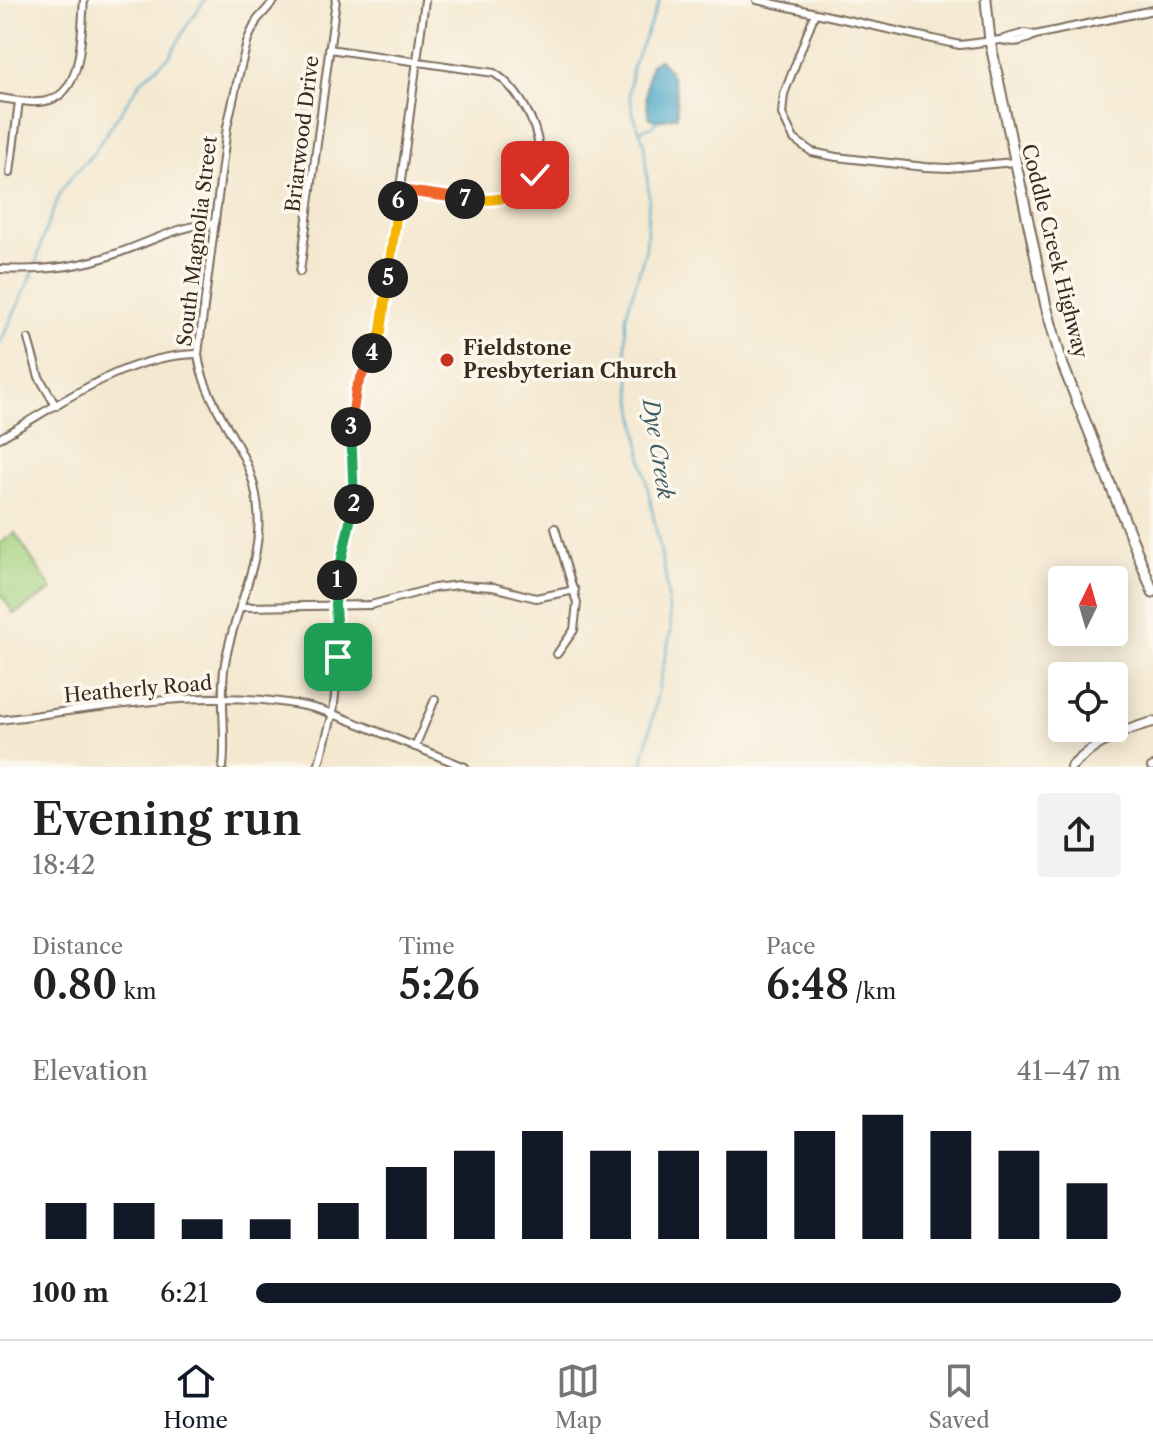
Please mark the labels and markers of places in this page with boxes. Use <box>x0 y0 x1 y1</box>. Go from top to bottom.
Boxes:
pin <box>501 141 569 209</box>
pin: 7 <box>445 179 485 219</box>
pin: 6 <box>378 181 418 221</box>
pin: 5 <box>368 258 408 298</box>
pin: 4 <box>352 333 392 373</box>
place label: Fieldstone Presbyterian Church <box>463 336 677 383</box>
marker: Fieldstone Presbyterian Church <box>438 351 456 369</box>
pin: 3 <box>331 407 371 447</box>
pin: 2 <box>334 484 374 524</box>
pin: 1 <box>317 560 357 600</box>
pin <box>304 623 372 691</box>

